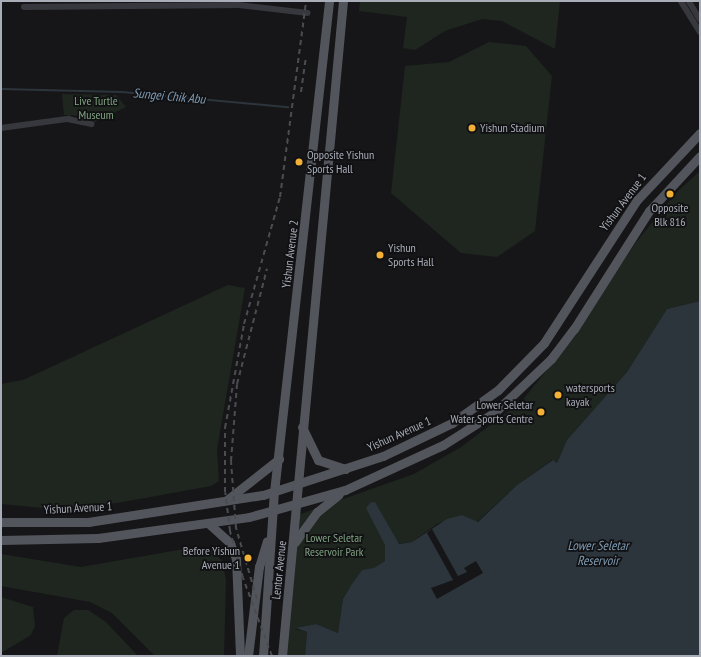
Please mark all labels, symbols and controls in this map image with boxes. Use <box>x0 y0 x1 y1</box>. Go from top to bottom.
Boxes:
water label: Sungei Chik Abu <box>132 86 206 108</box>
park label: Live Turtle Museum <box>74 94 118 122</box>
place label: Yishun Stadium <box>480 121 544 135</box>
marker: Yishun Stadium <box>467 123 477 133</box>
place label: Opposite Yishun Sports Hall <box>307 148 374 176</box>
marker: Opposite Yishun Sports Hall <box>294 157 304 167</box>
street label: Yishun Avenue 1 <box>597 170 649 234</box>
marker: Opposite Blk 816 <box>665 189 675 199</box>
place label: Opposite Blk 816 <box>651 201 689 229</box>
street label: Yishun Avenue 2 <box>279 219 301 289</box>
place label: Yishun Sports Hall <box>388 241 434 269</box>
marker: Yishun Sports Hall <box>375 250 385 260</box>
place label: watersports kayak <box>566 381 615 409</box>
marker: watersports kayak <box>553 390 563 400</box>
place label: Lower Seletar Water Sports Centre <box>451 398 533 426</box>
marker: Lower Seletar Water Sports Centre <box>536 407 546 417</box>
street label: Yishun Avenue 1 <box>365 413 433 455</box>
street label: Yishun Avenue 1 <box>43 499 113 517</box>
park label: Lower Seletar Reservoir Park <box>305 531 363 559</box>
water label: Lower Seletar Reservoir <box>567 539 629 570</box>
street label: Lentor Avenue <box>269 540 289 600</box>
place label: Before Yishun Avenue 1 <box>183 544 240 572</box>
marker: Before Yishun Avenue 1 <box>243 553 253 563</box>

